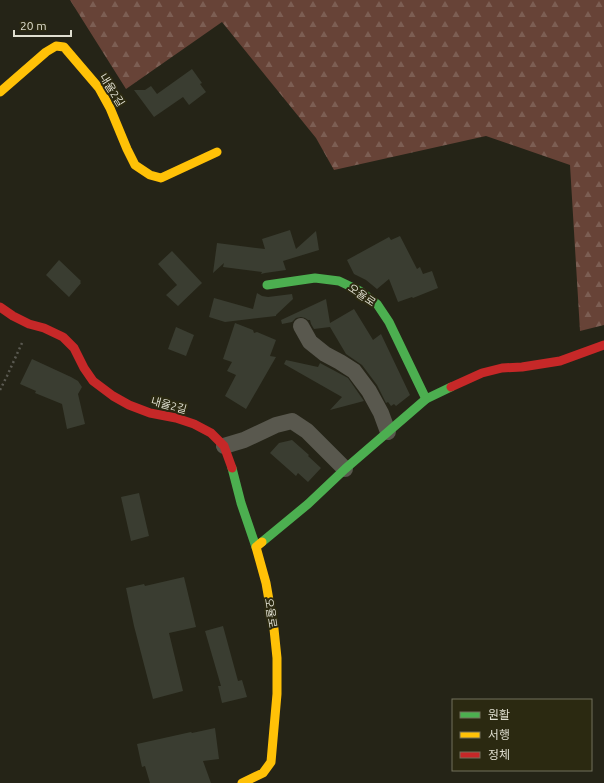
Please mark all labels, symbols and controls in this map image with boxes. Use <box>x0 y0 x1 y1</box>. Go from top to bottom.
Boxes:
scale bar <box>14 12 71 38</box>
text: 20 m <box>20 19 47 32</box>
street label: 내율2길 <box>97 71 127 109</box>
street label: 오율로 <box>346 282 378 308</box>
street label: 내율2길 <box>150 394 188 416</box>
street label: 오율로 <box>263 597 279 629</box>
legend <box>452 699 592 771</box>
text: 원활 <box>488 708 510 721</box>
text: 서행 <box>488 728 510 741</box>
text: 정체 <box>488 748 510 761</box>

